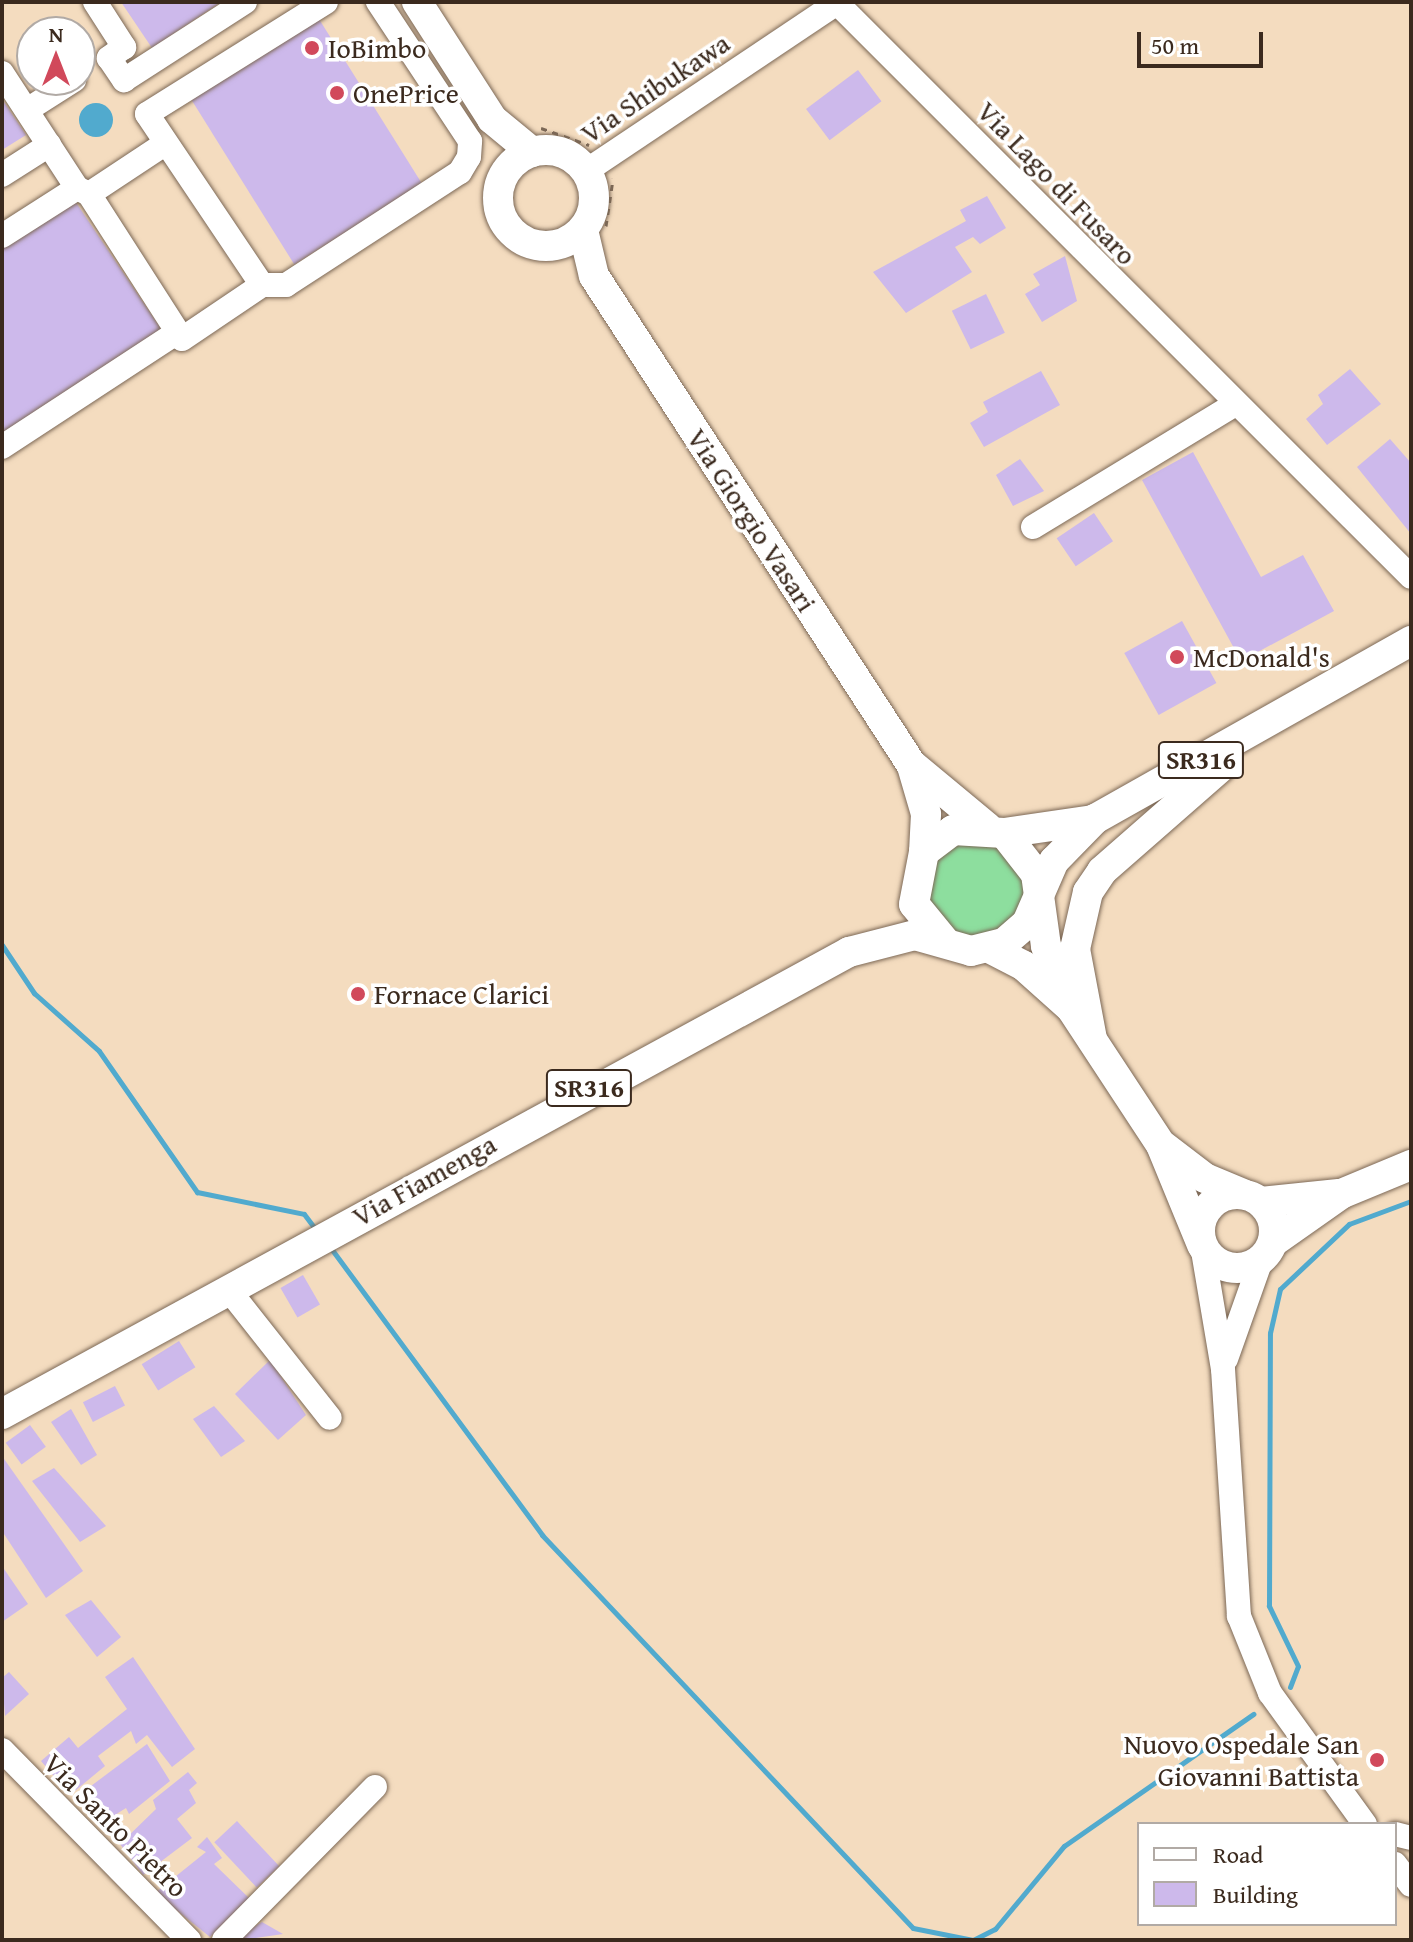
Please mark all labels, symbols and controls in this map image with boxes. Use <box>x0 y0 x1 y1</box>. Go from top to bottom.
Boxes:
north arrow <box>16 16 96 96</box>
scale bar <box>1141 16 1267 66</box>
text: N <box>49 18 63 50</box>
street label: Via Shibukawa <box>574 26 736 150</box>
text: 50 m <box>1151 28 1199 63</box>
place label: IoBimbo <box>328 31 426 65</box>
marker: IoBimbo <box>303 39 321 57</box>
place label: OnePrice <box>353 76 459 110</box>
marker: OnePrice <box>328 84 346 102</box>
street label: Via Lago di Fusaro <box>970 94 1144 272</box>
street label: Via Giorgio Vasari <box>680 422 824 618</box>
place label: McDonald's <box>1193 640 1330 674</box>
marker: McDonald's <box>1168 648 1186 666</box>
road number: SR316 <box>1157 738 1245 782</box>
place label: Fornace Clarici <box>374 977 549 1011</box>
marker: Fornace Clarici <box>349 985 367 1003</box>
road number: SR316 <box>545 1066 633 1110</box>
street label: Via Fiamenga <box>346 1127 502 1233</box>
place label: Nuovo Ospedale San Giovanni Battista <box>1124 1727 1359 1793</box>
street label: Via Santo Pietro <box>37 1746 195 1904</box>
marker: Nuovo Ospedale San Giovanni Battista <box>1366 1749 1388 1771</box>
legend <box>1137 1822 1397 1926</box>
text: Road <box>1213 1837 1263 1872</box>
text: Building <box>1213 1877 1298 1912</box>

